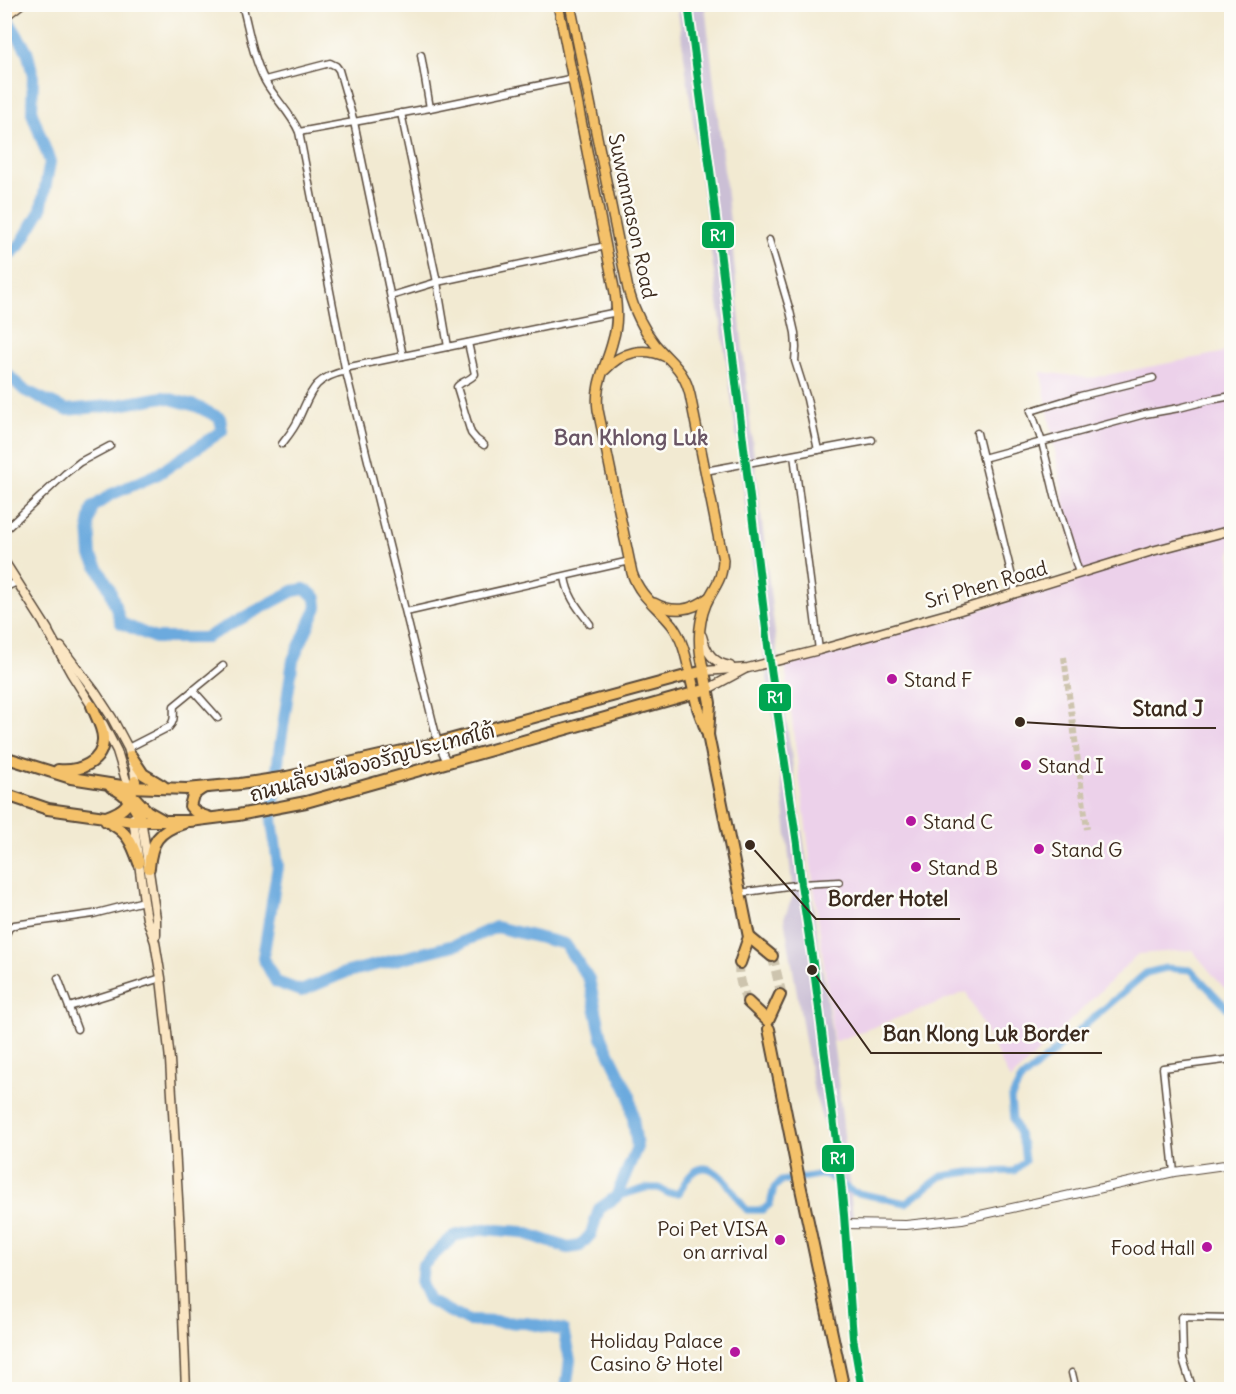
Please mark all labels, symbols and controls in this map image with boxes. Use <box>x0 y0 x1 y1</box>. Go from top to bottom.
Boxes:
street label: Suwannason Road <box>603 131 663 301</box>
line badge: R1 <box>701 221 735 249</box>
text: R1 <box>710 225 726 245</box>
district label: Ban Khlong Luk <box>554 423 708 451</box>
street label: Sri Phen Road <box>922 555 1050 613</box>
place label: Stand F <box>904 667 972 692</box>
marker: Stand F <box>885 672 899 686</box>
line badge: R1 <box>758 683 792 712</box>
text: R1 <box>767 687 783 707</box>
callout: Stand J <box>1121 689 1216 728</box>
text: Stand J <box>1133 695 1203 722</box>
street label: ถนนเลี่ยงเมืองอรัญประเทศใต้ <box>245 711 497 807</box>
place label: Stand I <box>1038 753 1104 778</box>
marker: Stand I <box>1019 758 1033 772</box>
place label: Stand C <box>923 809 993 834</box>
marker: Stand C <box>904 814 918 828</box>
place label: Stand G <box>1051 837 1122 862</box>
marker: Stand G <box>1032 842 1046 856</box>
place label: Stand B <box>928 855 998 880</box>
marker: Stand B <box>909 860 923 874</box>
callout: Border Hotel <box>816 880 960 919</box>
text: Border Hotel <box>828 885 948 912</box>
callout: Ban Klong Luk Border <box>871 1014 1102 1053</box>
text: Ban Klong Luk Border <box>883 1020 1090 1047</box>
line badge: R1 <box>821 1144 855 1173</box>
text: R1 <box>830 1148 846 1168</box>
place label: Poi Pet VISA on arrival <box>657 1216 768 1264</box>
marker: Poi Pet VISA on arrival <box>773 1233 787 1247</box>
place label: Food Hall <box>1111 1235 1195 1260</box>
marker: Food Hall <box>1200 1240 1214 1254</box>
place label: Holiday Palace Casino & Hotel <box>590 1328 723 1376</box>
marker: Holiday Palace Casino & Hotel <box>728 1345 742 1359</box>

